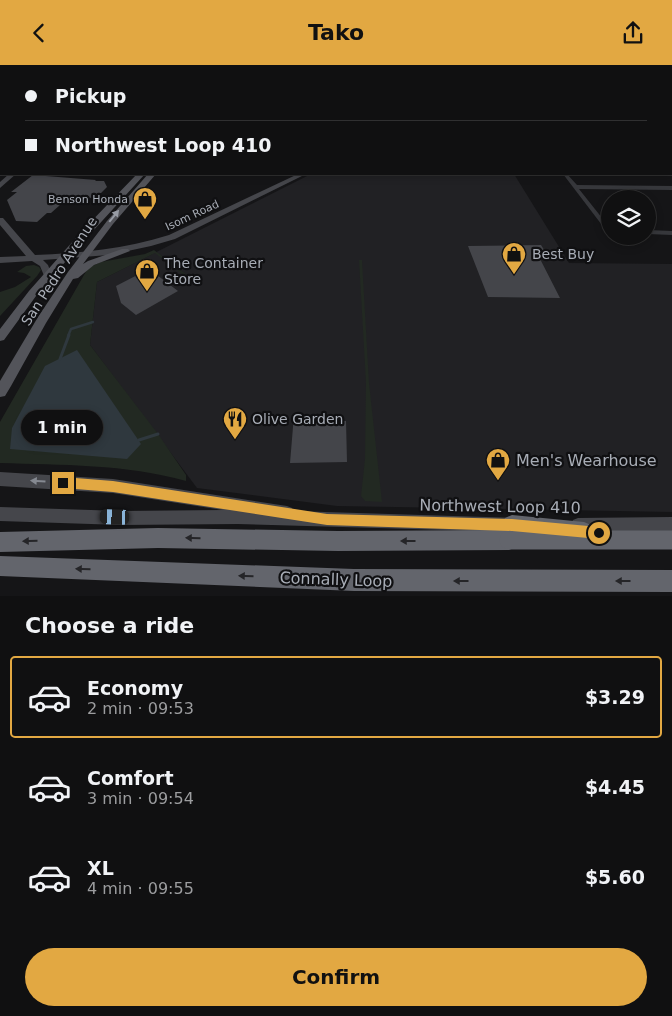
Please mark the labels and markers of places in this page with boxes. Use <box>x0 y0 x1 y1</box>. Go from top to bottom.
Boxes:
shop icon: Benson Honda <box>132 186 158 220</box>
place label: Benson Honda <box>48 193 128 206</box>
shop icon: Best Buy <box>501 241 527 275</box>
place label: Best Buy <box>532 246 594 262</box>
place label: The Container Store <box>163 255 263 287</box>
shop icon: The Container Store <box>134 258 160 292</box>
restaurant icon: Olive Garden <box>222 406 248 440</box>
place label: Olive Garden <box>252 411 343 427</box>
shop icon: Men's Wearhouse <box>485 447 511 481</box>
place label: Men's Wearhouse <box>516 451 657 470</box>

